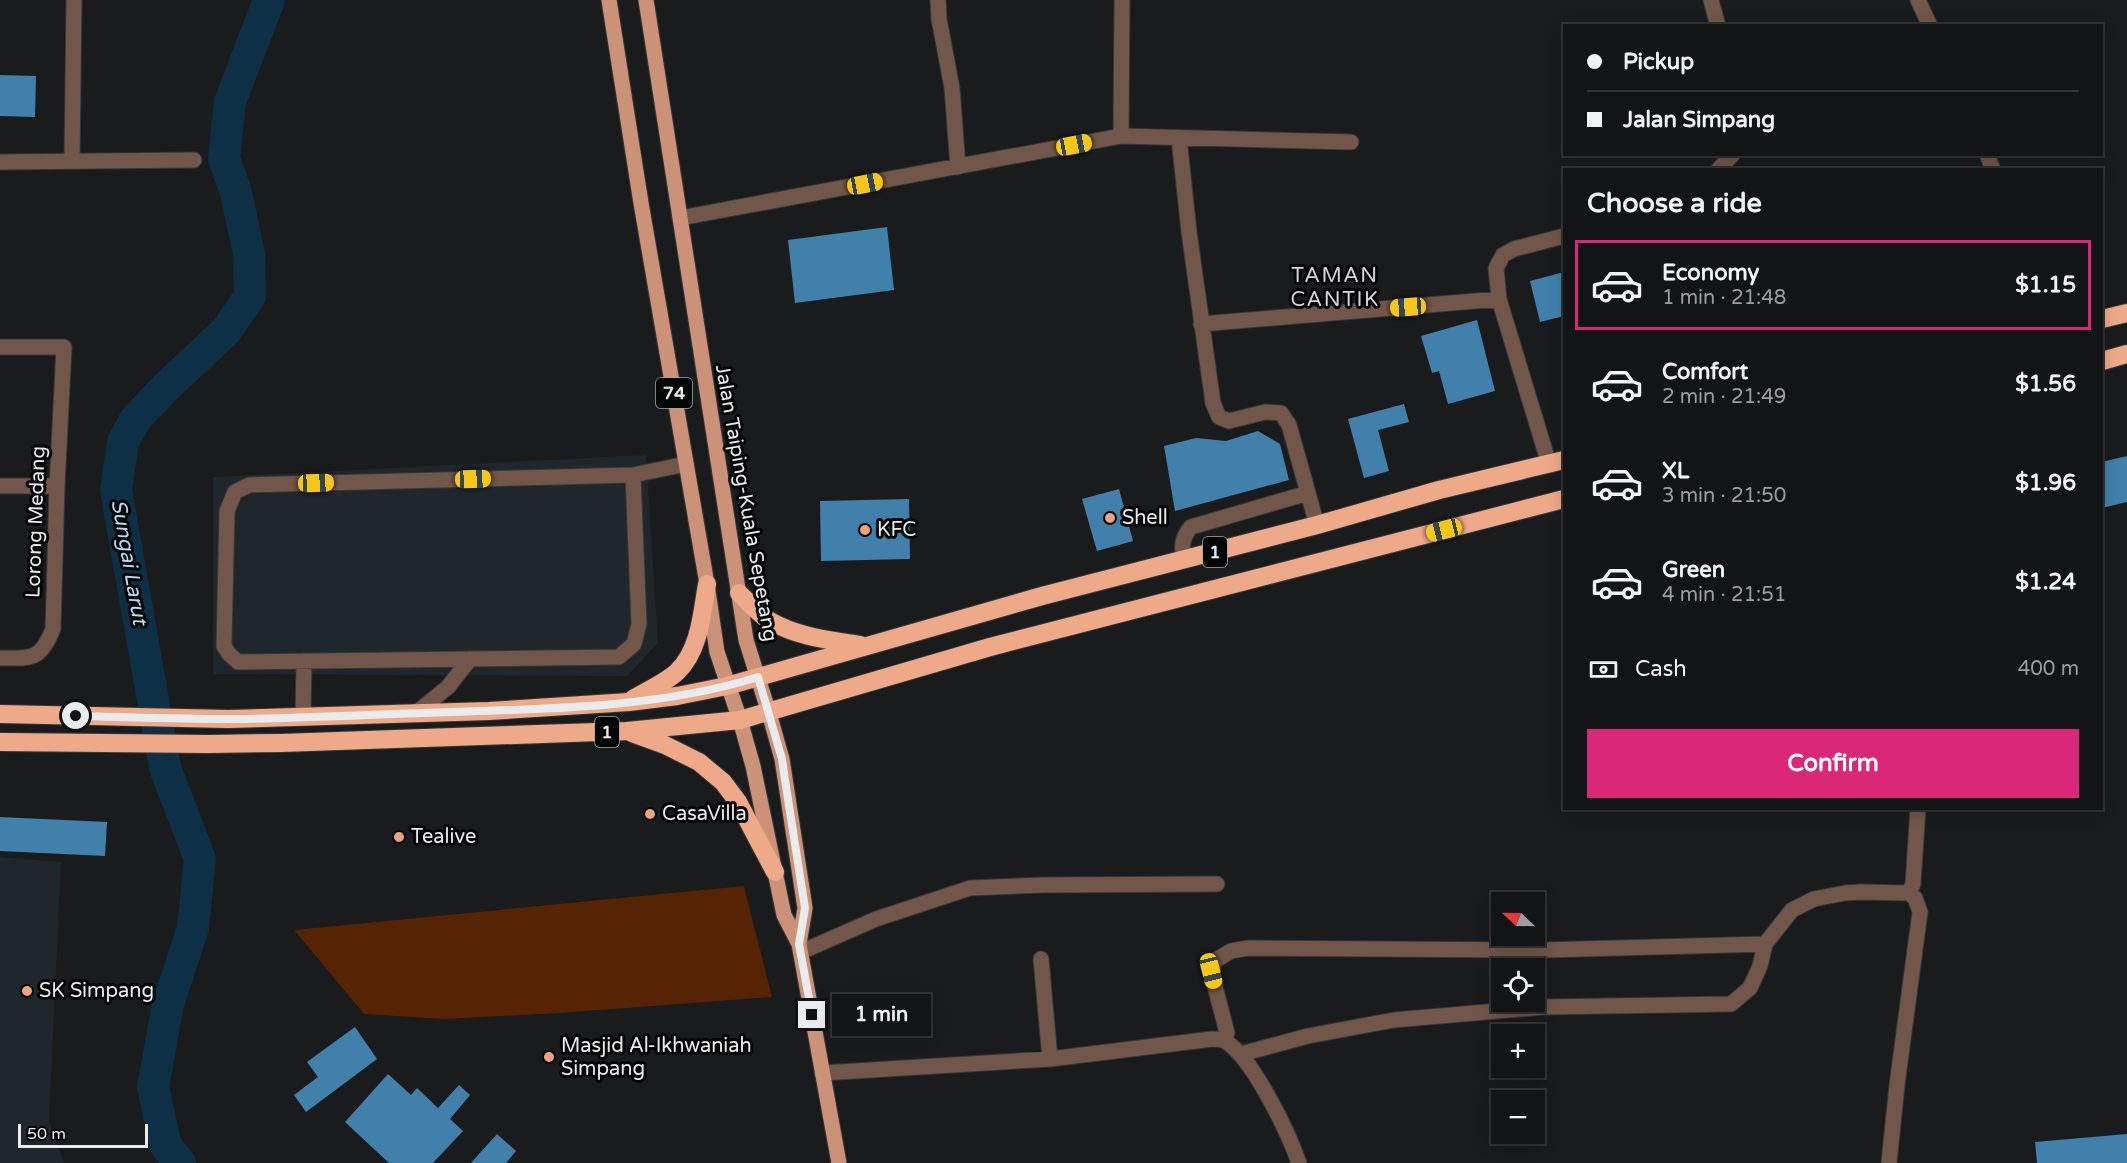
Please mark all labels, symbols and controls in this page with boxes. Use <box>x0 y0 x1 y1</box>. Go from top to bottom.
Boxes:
text: Pickup <box>1623 49 1694 75</box>
text: Jalan Simpang <box>1623 107 1775 133</box>
car <box>1055 133 1093 157</box>
car <box>846 172 884 196</box>
text: Choose a ride <box>1587 187 1762 220</box>
icon: car <box>1590 258 1644 312</box>
text: Economy <box>1662 260 1759 286</box>
district label: TAMAN CANTIK <box>1291 263 1379 312</box>
text: $1.15 <box>2015 272 2076 298</box>
text: 1 min · 21:48 <box>1662 286 1786 310</box>
car <box>1389 297 1427 317</box>
icon: car <box>1590 357 1644 411</box>
text: Comfort <box>1662 359 1748 385</box>
street label: Jalan Taiping-Kuala Sepetang <box>710 363 782 643</box>
text: $1.56 <box>2015 371 2076 397</box>
road number: 74 <box>656 378 692 408</box>
text: 2 min · 21:49 <box>1662 385 1786 409</box>
street label: Lorong Medang <box>21 446 51 598</box>
icon: car <box>1590 456 1644 510</box>
text: XL <box>1662 458 1689 484</box>
car <box>455 469 491 489</box>
text: $1.96 <box>2015 470 2076 496</box>
car <box>298 473 334 493</box>
text: 3 min · 21:50 <box>1662 484 1786 508</box>
water label: Sungai Larut <box>106 497 153 629</box>
place label: Shell <box>1122 506 1168 530</box>
marker: Shell <box>1103 511 1117 525</box>
car <box>1424 517 1464 543</box>
place label: KFC <box>877 518 916 542</box>
marker: KFC <box>858 523 872 537</box>
road number: 1 <box>1203 537 1227 567</box>
icon: car <box>1590 555 1644 609</box>
text: Green <box>1662 557 1725 583</box>
text: $1.24 <box>2015 569 2076 595</box>
text: 4 min · 21:51 <box>1662 583 1786 607</box>
icon: cash <box>1587 653 1620 686</box>
text: Cash <box>1635 656 1687 682</box>
text: 400 m <box>2018 657 2079 681</box>
route start <box>62 702 89 729</box>
road number: 1 <box>595 717 619 747</box>
button: Confirm <box>1587 729 2079 798</box>
place label: CasaVilla <box>662 802 747 826</box>
marker: CasaVilla <box>643 807 657 821</box>
place label: Tealive <box>411 825 476 849</box>
marker: Tealive <box>392 830 406 844</box>
north arrow <box>1491 892 1545 946</box>
map controls <box>1491 892 1545 1144</box>
car <box>1198 951 1224 991</box>
button: locate <box>1491 958 1545 1012</box>
place label: SK Simpang <box>39 979 154 1003</box>
marker: SK Simpang <box>20 984 34 998</box>
callout: 1 min <box>833 994 932 1036</box>
route end <box>798 1001 825 1028</box>
text: 1 min <box>855 1003 908 1027</box>
button: + <box>1491 1024 1545 1078</box>
place label: Masjid Al-Ikhwaniah Simpang <box>561 1034 752 1081</box>
marker: Masjid Al-Ikhwaniah Simpang <box>542 1050 556 1064</box>
button: − <box>1491 1090 1545 1144</box>
scale bar <box>18 1121 148 1148</box>
text: 50 m <box>27 1124 66 1144</box>

